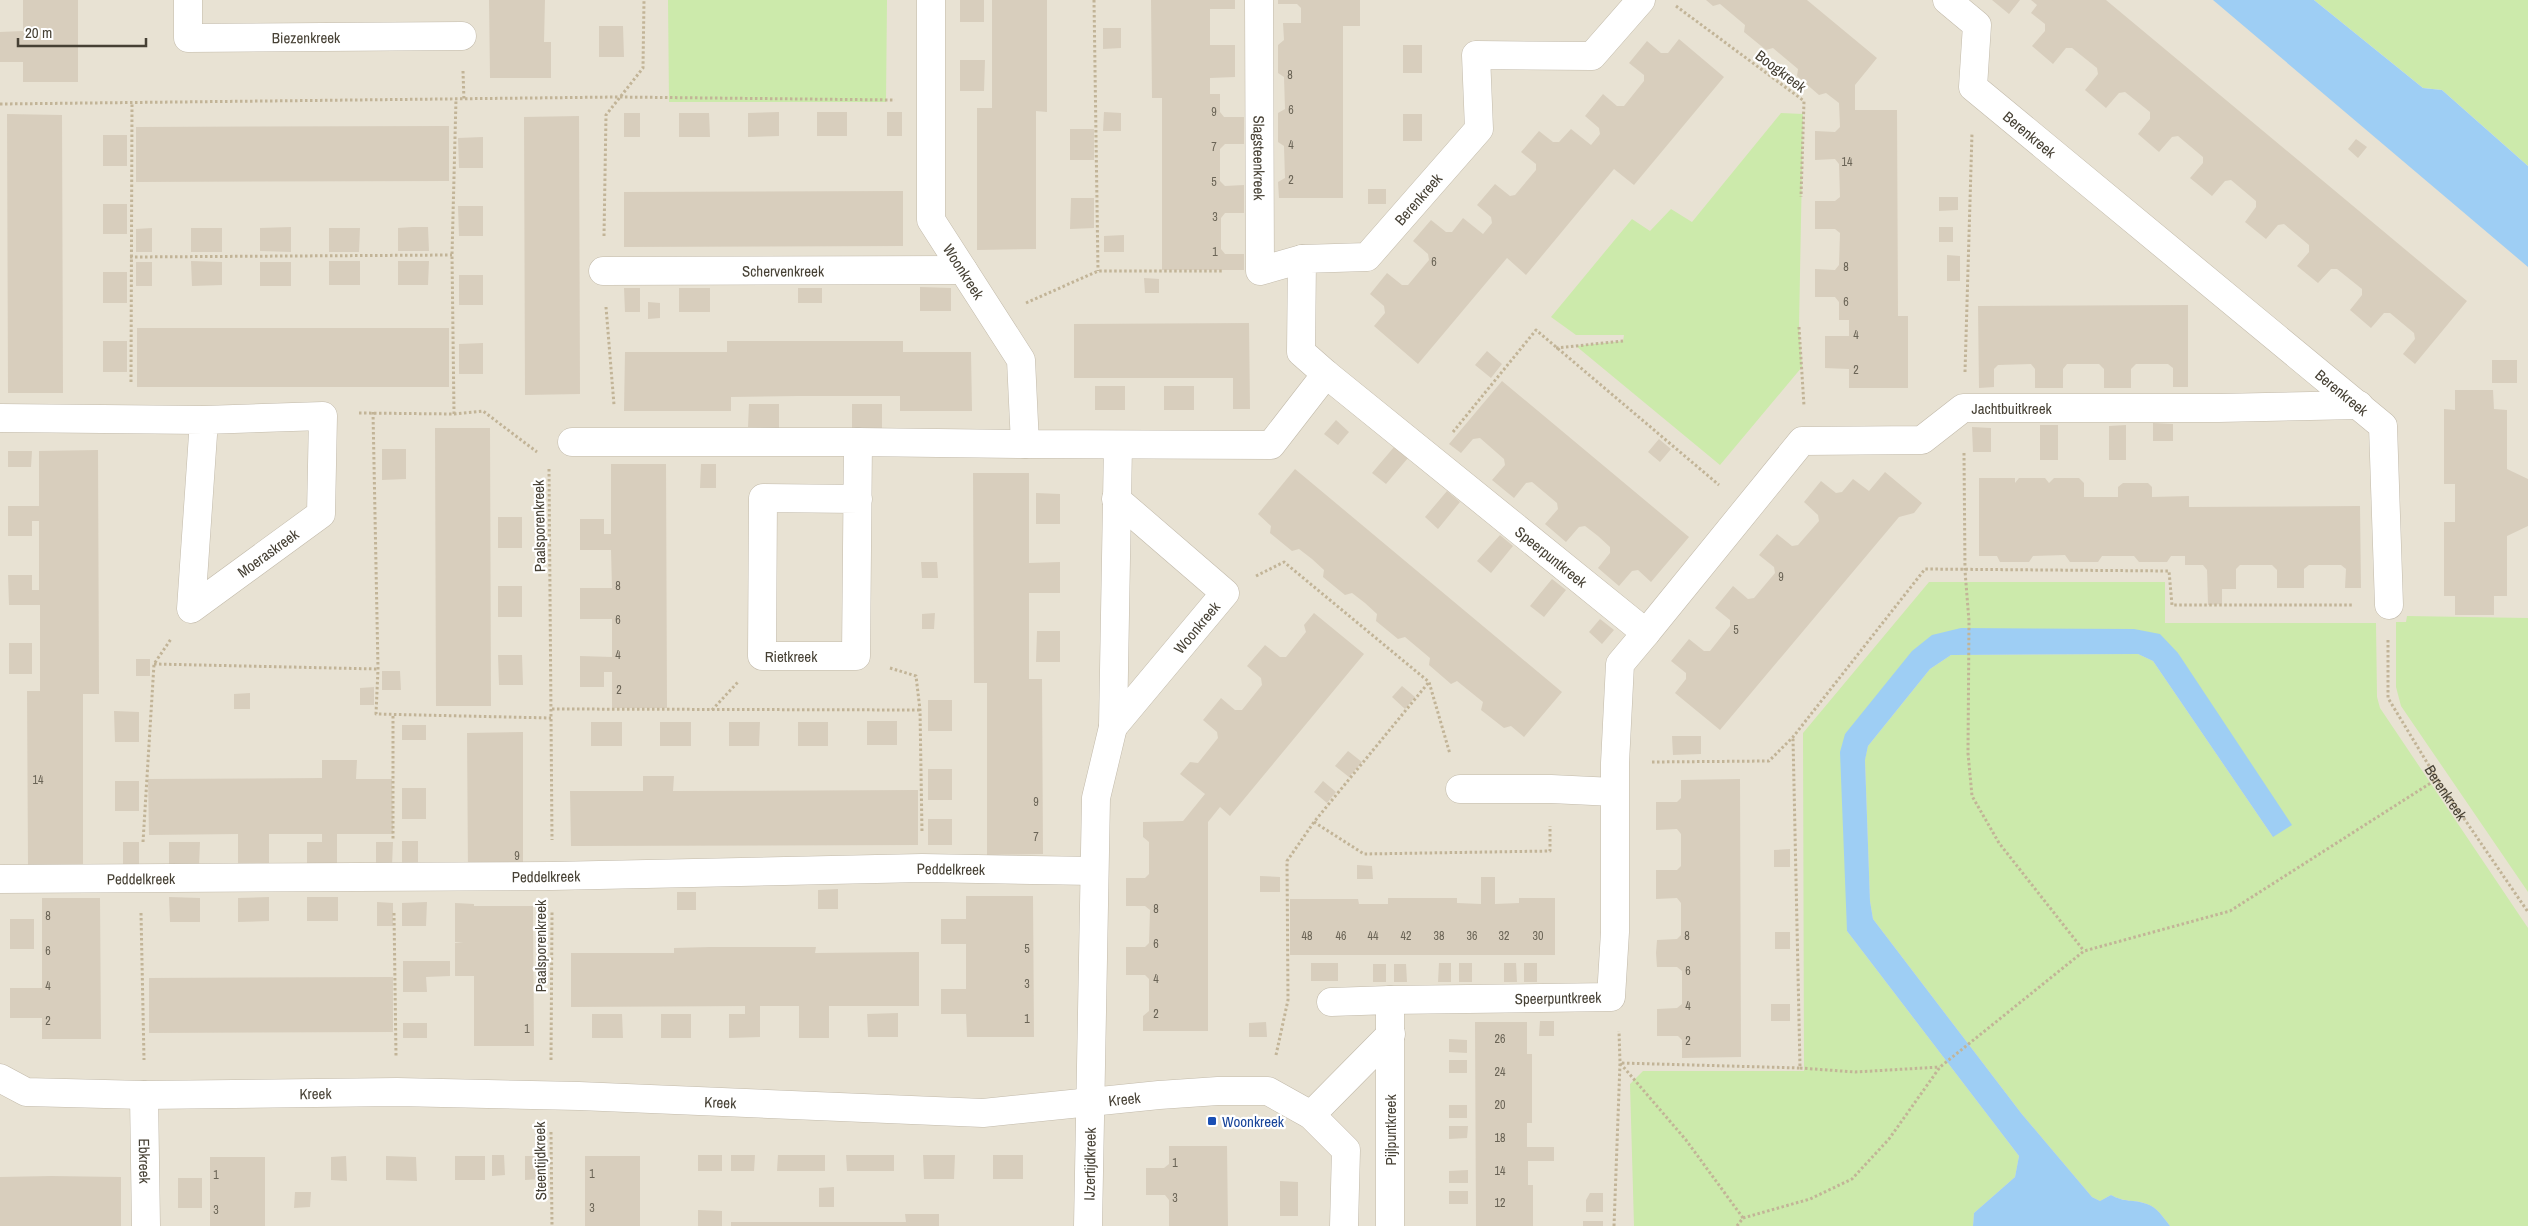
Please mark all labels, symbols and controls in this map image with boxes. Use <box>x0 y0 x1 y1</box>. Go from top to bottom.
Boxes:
scale bar <box>18 15 145 47</box>
text: 20 m <box>25 22 52 43</box>
street label: Biezenkreek <box>272 26 341 48</box>
street label: Boogkreek <box>1751 45 1811 98</box>
house number: 8 <box>1287 67 1293 83</box>
house number: 6 <box>1288 102 1294 118</box>
house number: 9 <box>1211 104 1217 120</box>
street label: Berenkreek <box>1999 106 2061 163</box>
street label: Slagsteenkreek <box>1249 116 1270 201</box>
house number: 4 <box>1288 137 1294 153</box>
house number: 7 <box>1211 139 1217 155</box>
house number: 14 <box>1842 154 1853 170</box>
street label: Berenkreek <box>1389 168 1447 229</box>
house number: 2 <box>1288 172 1294 188</box>
house number: 5 <box>1211 174 1217 190</box>
house number: 3 <box>1212 209 1218 225</box>
street label: Woonkreek <box>938 240 990 304</box>
house number: 1 <box>1212 244 1218 260</box>
house number: 6 <box>1431 254 1437 270</box>
house number: 8 <box>1843 259 1849 275</box>
street label: Schervenkreek <box>742 260 825 281</box>
house number: 6 <box>1843 294 1849 310</box>
house number: 4 <box>1853 327 1859 343</box>
house number: 2 <box>1853 362 1859 378</box>
street label: Berenkreek <box>2311 364 2374 421</box>
street label: Jachtbuitkreek <box>1972 398 2052 419</box>
street label: Paalsporenkreek <box>528 479 550 572</box>
street label: Speerpuntkreek <box>1511 521 1592 592</box>
street label: Moeraskreek <box>233 523 304 582</box>
house number: 9 <box>1778 569 1784 585</box>
house number: 8 <box>615 578 621 594</box>
street label: Woonkreek <box>1168 596 1225 658</box>
house number: 6 <box>615 612 621 628</box>
house number: 5 <box>1733 622 1739 638</box>
street label: Rietkreek <box>765 646 818 667</box>
house number: 4 <box>615 647 621 663</box>
house number: 2 <box>616 682 622 698</box>
street label: Berenkreek <box>2420 761 2473 825</box>
house number: 14 <box>33 772 44 788</box>
house number: 9 <box>1033 794 1039 810</box>
house number: 7 <box>1033 829 1039 845</box>
house number: 9 <box>514 848 520 864</box>
street label: Peddelkreek <box>916 857 986 880</box>
street label: Peddelkreek <box>512 865 581 887</box>
street label: Peddelkreek <box>107 868 176 889</box>
street label: Paalsporenkreek <box>530 899 551 992</box>
house number: 8 <box>1153 901 1159 917</box>
house number: 8 <box>45 908 51 924</box>
house number: 48 <box>1302 928 1312 944</box>
house number: 46 <box>1336 928 1346 944</box>
house number: 44 <box>1368 928 1379 944</box>
house number: 42 <box>1401 928 1411 944</box>
house number: 38 <box>1434 928 1444 944</box>
house number: 36 <box>1467 928 1477 944</box>
house number: 32 <box>1499 928 1509 944</box>
house number: 30 <box>1533 928 1543 944</box>
house number: 8 <box>1684 928 1690 944</box>
house number: 6 <box>1153 936 1159 952</box>
house number: 5 <box>1024 941 1030 957</box>
house number: 6 <box>45 943 51 959</box>
house number: 6 <box>1685 963 1691 979</box>
house number: 4 <box>1153 971 1159 987</box>
house number: 3 <box>1024 976 1030 992</box>
house number: 4 <box>45 978 51 994</box>
street label: Speerpuntkreek <box>1514 987 1602 1009</box>
house number: 4 <box>1685 998 1691 1014</box>
house number: 2 <box>1153 1006 1159 1022</box>
house number: 1 <box>1024 1011 1030 1027</box>
house number: 2 <box>45 1013 51 1029</box>
house number: 1 <box>524 1021 530 1037</box>
house number: 26 <box>1495 1031 1505 1047</box>
house number: 2 <box>1685 1033 1691 1049</box>
house number: 24 <box>1495 1064 1506 1080</box>
street label: Kreek <box>299 1082 332 1104</box>
street label: Kreek <box>1107 1086 1142 1111</box>
street label: Kreek <box>704 1091 738 1113</box>
street label: Pijlpuntkreek <box>1380 1094 1401 1166</box>
house number: 20 <box>1495 1097 1505 1113</box>
place label: Woonkreek <box>1222 1111 1285 1132</box>
marker: Woonkreek <box>1206 1115 1218 1127</box>
street label: Steentijdkreek <box>529 1121 551 1200</box>
street label: IJzertijdkreek <box>1078 1126 1100 1201</box>
house number: 18 <box>1495 1130 1505 1146</box>
street label: Ebkreek <box>134 1138 156 1185</box>
house number: 1 <box>1172 1155 1178 1171</box>
house number: 14 <box>1495 1163 1506 1179</box>
house number: 1 <box>589 1166 595 1182</box>
house number: 1 <box>213 1167 219 1183</box>
house number: 3 <box>1172 1190 1178 1206</box>
house number: 12 <box>1495 1195 1505 1211</box>
house number: 3 <box>589 1200 595 1216</box>
house number: 3 <box>213 1202 219 1218</box>

